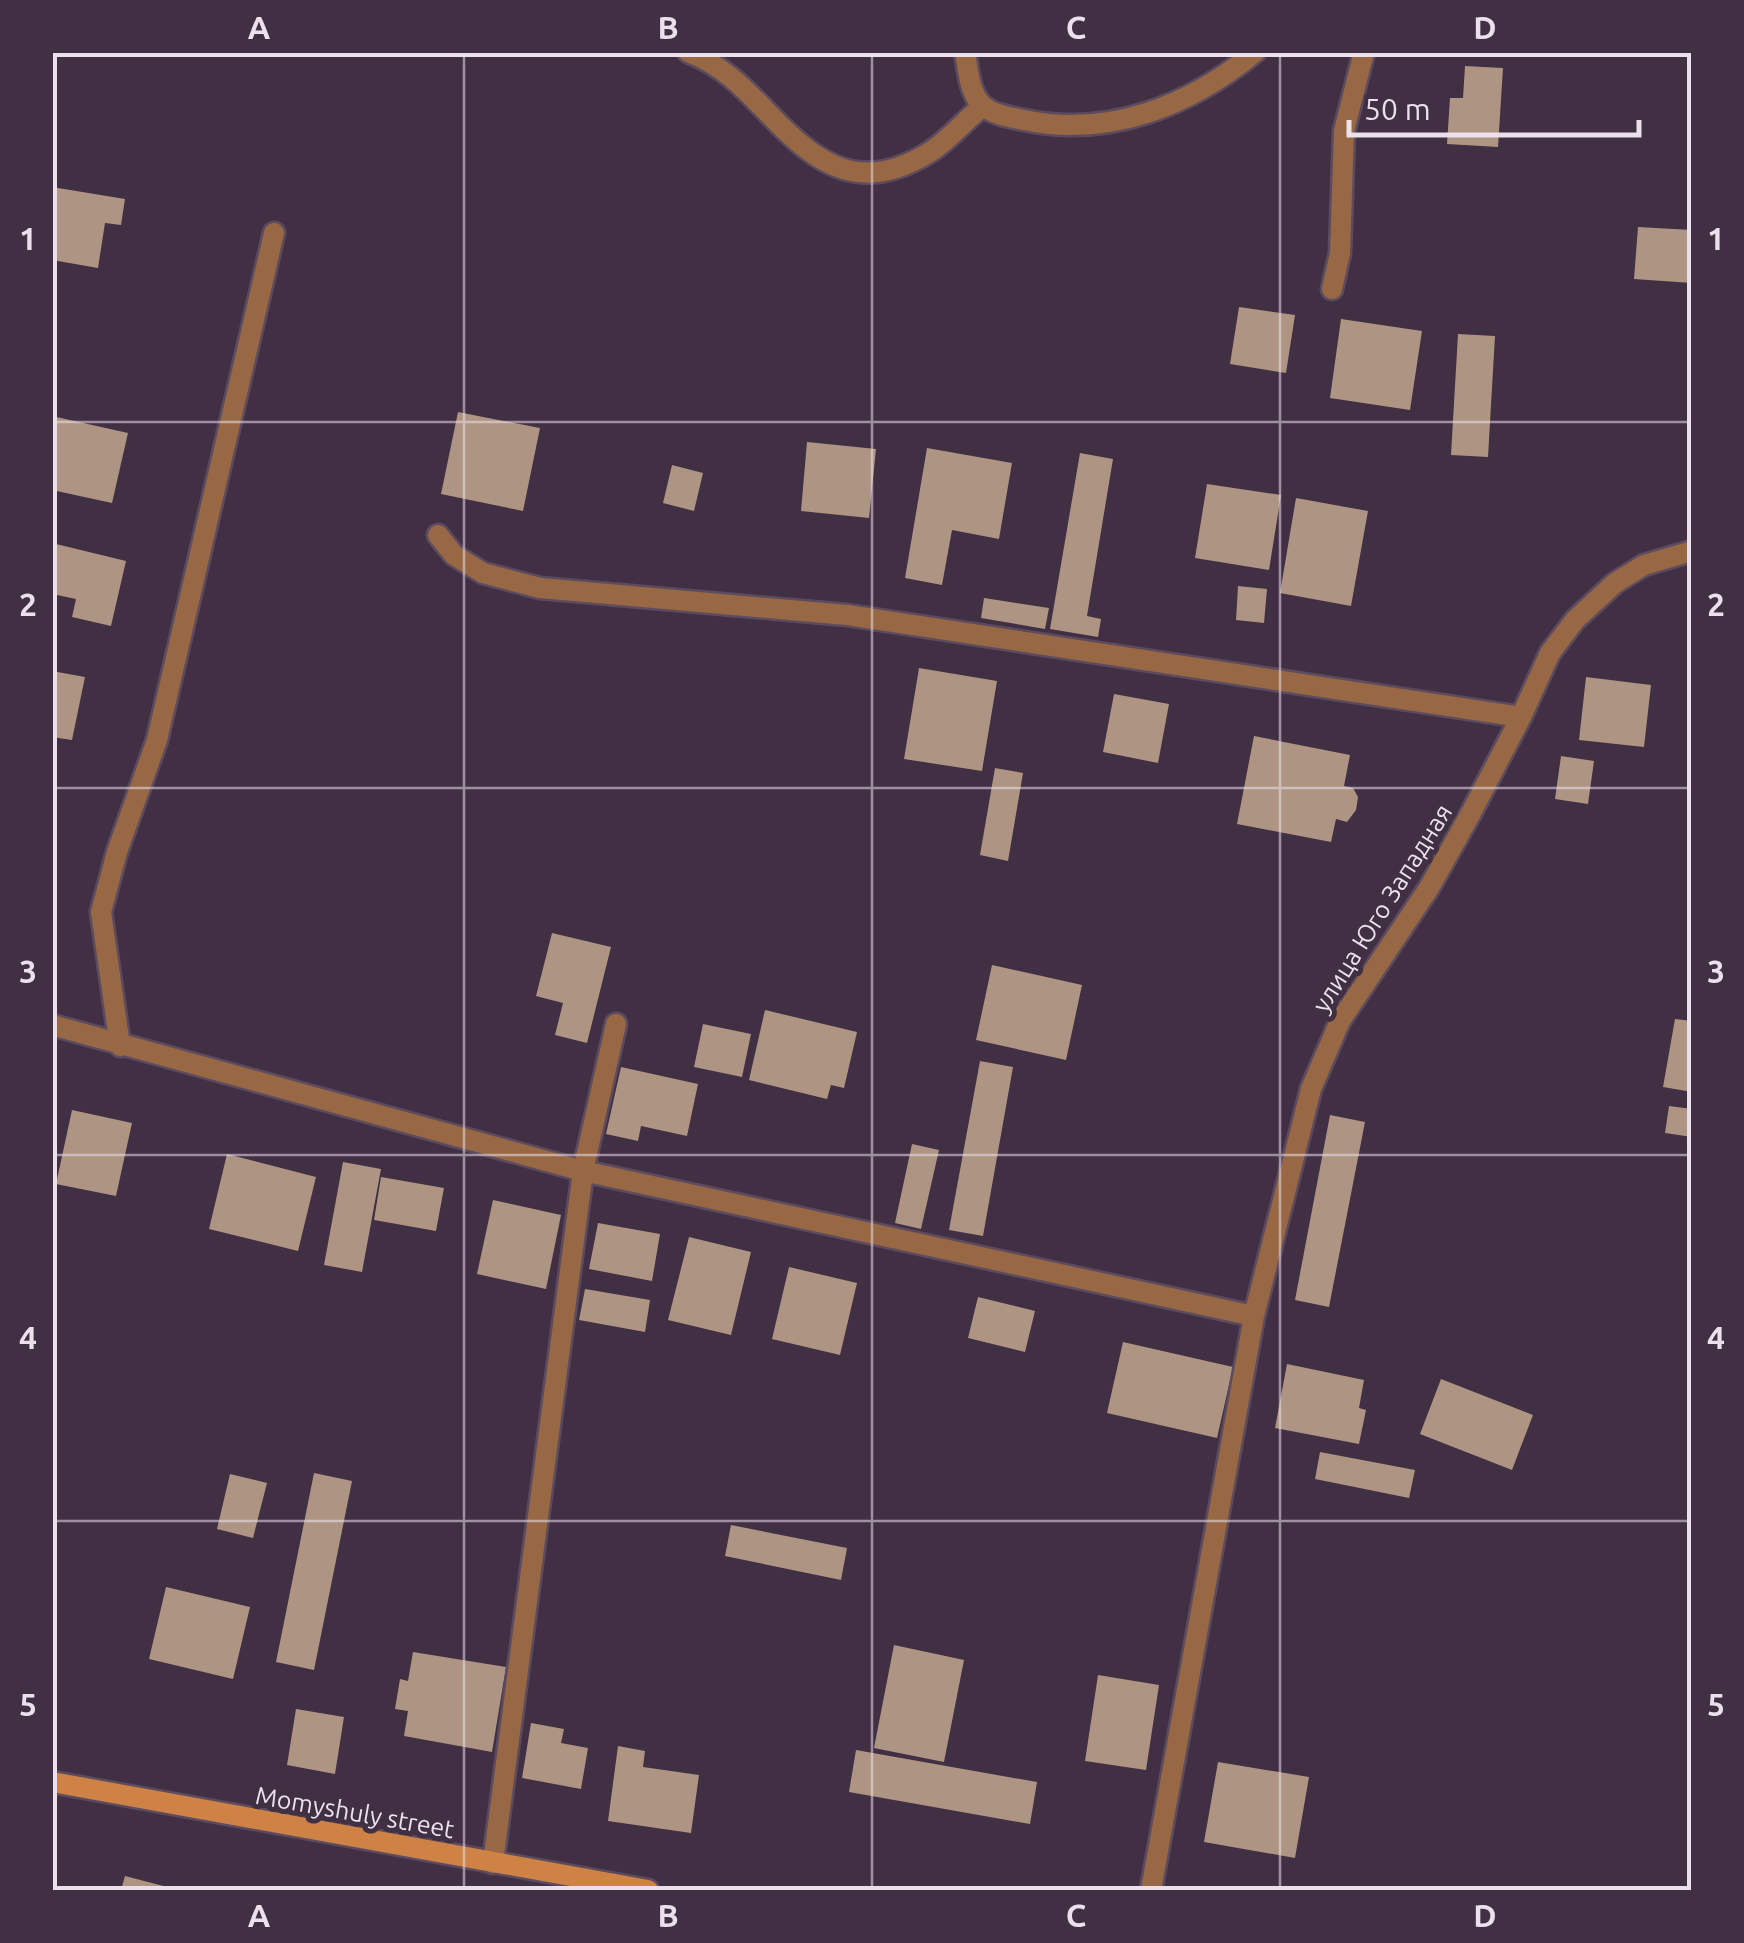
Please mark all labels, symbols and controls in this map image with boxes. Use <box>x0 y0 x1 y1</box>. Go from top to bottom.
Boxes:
text: A <box>248 9 271 45</box>
text: B <box>657 9 679 45</box>
text: C <box>1066 9 1086 45</box>
text: D <box>1473 9 1497 45</box>
scale bar <box>1349 75 1639 137</box>
text: 50 m <box>1364 92 1431 126</box>
text: 1 <box>19 220 37 256</box>
text: 1 <box>1707 220 1725 256</box>
text: 2 <box>19 586 37 622</box>
text: 2 <box>1707 586 1725 622</box>
street label: улица Юго Западная <box>1307 799 1457 1017</box>
text: 3 <box>19 953 37 989</box>
text: 3 <box>1707 953 1725 989</box>
text: 4 <box>19 1319 37 1355</box>
text: 4 <box>1707 1319 1725 1355</box>
text: 5 <box>19 1686 37 1722</box>
text: 5 <box>1707 1686 1725 1722</box>
street label: Momyshuly street <box>253 1781 457 1843</box>
text: A <box>248 1897 271 1933</box>
text: B <box>657 1897 679 1933</box>
text: C <box>1066 1897 1086 1933</box>
text: D <box>1473 1897 1497 1933</box>

